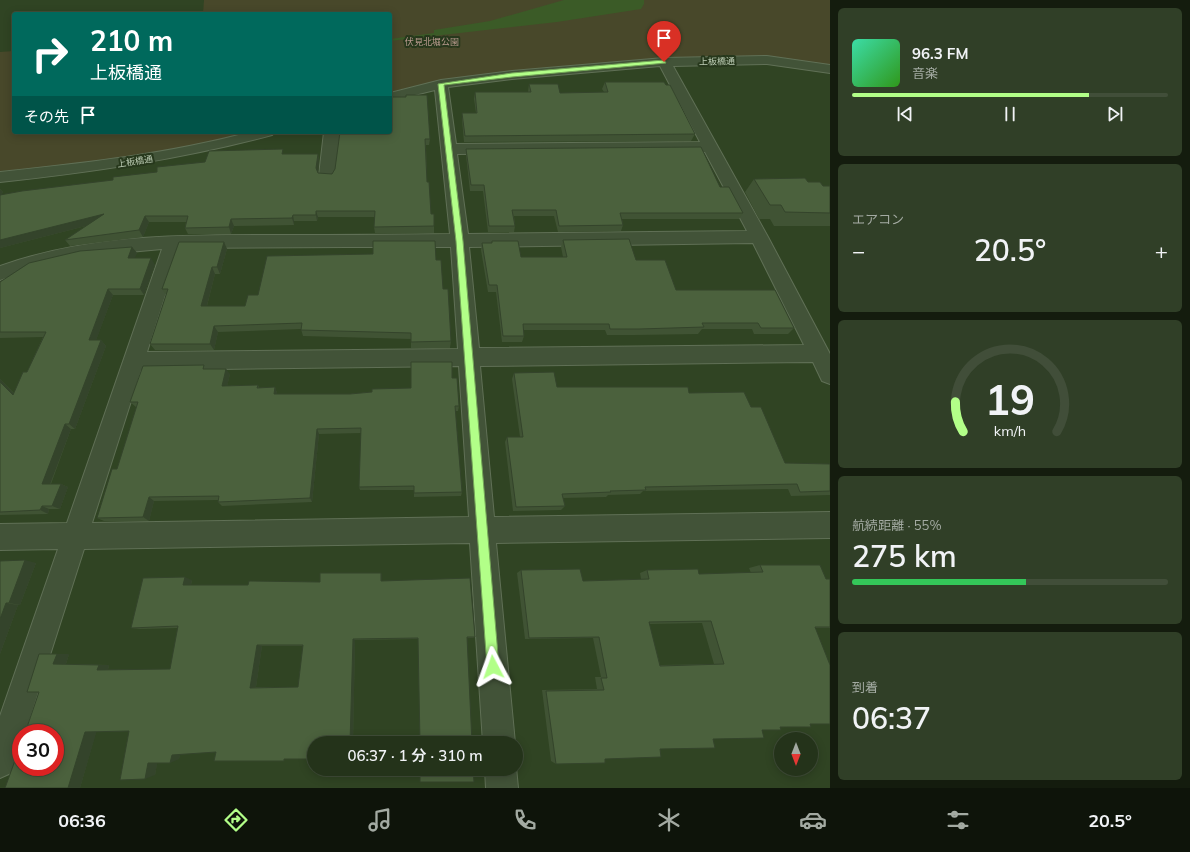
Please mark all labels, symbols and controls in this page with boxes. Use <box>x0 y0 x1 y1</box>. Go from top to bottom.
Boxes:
pin <box>647 21 681 62</box>
text: 210 m <box>90 23 173 58</box>
icon: arrive <box>653 27 675 49</box>
icon: right <box>24 28 76 80</box>
park label: 伏見北堀公園 <box>405 36 459 47</box>
text: 96.3 FM <box>912 44 968 63</box>
street label: 上板橋通 <box>699 55 735 67</box>
text: 上板橋通 <box>90 61 162 84</box>
text: 音楽 <box>912 65 938 81</box>
icon: previous <box>894 103 916 125</box>
icon: pause <box>999 103 1021 125</box>
icon: next <box>1104 103 1126 125</box>
icon: arrive <box>77 104 99 126</box>
text: その先 <box>24 107 69 126</box>
street label: 上板橋通 <box>116 153 154 169</box>
text: エアコン <box>852 211 904 227</box>
text: 20.5° <box>974 231 1046 269</box>
text: − <box>852 237 865 265</box>
text: + <box>1155 237 1168 265</box>
text: 19 <box>985 373 1035 425</box>
text: km/h <box>994 422 1026 440</box>
text: 航続距離 · 55% <box>852 517 942 533</box>
text: 275 km <box>852 537 957 575</box>
position arrow <box>472 646 514 688</box>
text: 到着 <box>852 679 878 695</box>
text: 06:37 <box>852 699 931 737</box>
speed limit sign: 30 <box>12 724 64 776</box>
north arrow <box>774 732 818 776</box>
map controls <box>774 732 818 776</box>
text: 06:37 · 1 分 · 310 m <box>347 746 483 765</box>
icon: directions <box>222 806 250 834</box>
icon: music <box>366 806 394 834</box>
icon: phone <box>511 806 539 834</box>
icon: climate <box>655 806 683 834</box>
icon: car <box>799 806 827 834</box>
icon: filters <box>944 806 972 834</box>
text: 06:36 <box>58 809 106 832</box>
text: 20.5° <box>1088 809 1132 832</box>

